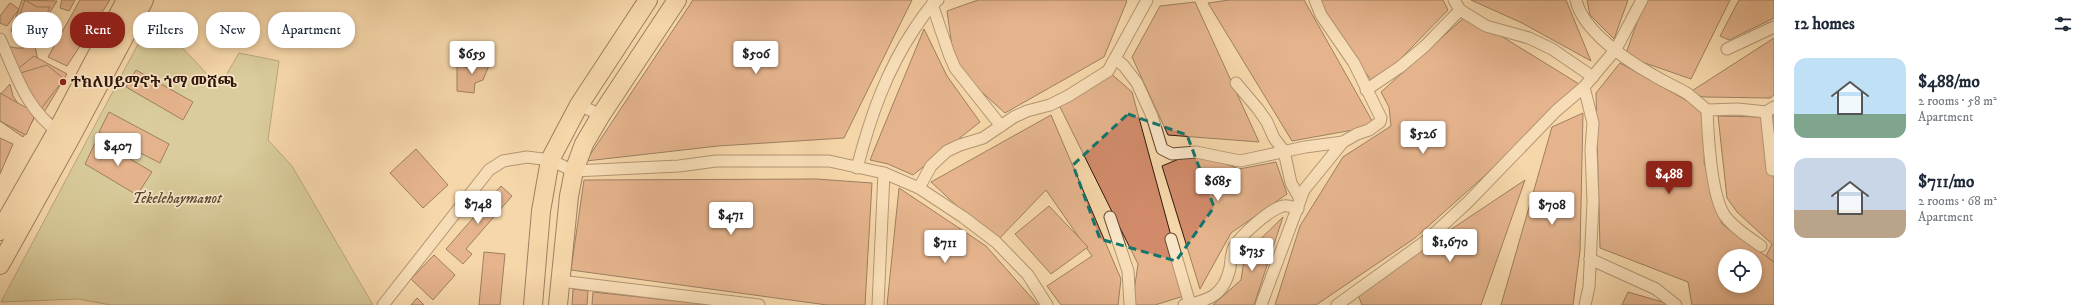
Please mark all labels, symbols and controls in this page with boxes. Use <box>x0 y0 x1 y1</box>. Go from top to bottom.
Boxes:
chip: Buy <box>12 12 62 48</box>
chip: Rent <box>70 12 125 48</box>
chip: Filters <box>133 12 198 48</box>
chip: New <box>206 12 260 48</box>
chip: Apartment <box>268 12 355 48</box>
text: 12 homes <box>1794 13 1855 35</box>
icon: filters <box>2052 13 2074 35</box>
pin: $659 <box>448 41 496 75</box>
pin: $506 <box>732 41 780 75</box>
text: $659 <box>459 46 485 62</box>
text: $506 <box>742 46 770 62</box>
text: $488/mo <box>1918 71 1980 93</box>
place label: ተክለሀይማኖት ጎማ መሸጫ <box>71 73 238 92</box>
icon: home <box>1826 74 1874 122</box>
marker: ተክለሀይማኖት ጎማ መሸጫ <box>58 77 68 87</box>
text: 2 rooms · 58 m² <box>1918 93 1997 109</box>
text: Apartment <box>1918 109 1973 125</box>
pin: $526 <box>1399 121 1447 155</box>
text: $526 <box>1410 126 1436 142</box>
pin: $407 <box>94 133 142 167</box>
text: $407 <box>104 138 132 154</box>
pin: $488 <box>1645 161 1693 195</box>
text: $488 <box>1655 166 1683 182</box>
pin: $685 <box>1194 168 1242 202</box>
text: $711/mo <box>1918 171 1974 193</box>
text: $685 <box>1205 173 1231 189</box>
icon: home <box>1826 174 1874 222</box>
park label: Tekelehaymanot <box>132 189 223 208</box>
pin: $748 <box>454 191 502 225</box>
pin: $708 <box>1528 192 1576 226</box>
text: 2 rooms · 68 m² <box>1918 193 1997 209</box>
text: $748 <box>464 196 492 212</box>
text: $708 <box>1538 197 1566 213</box>
pin: $471 <box>707 202 755 236</box>
text: $471 <box>718 207 744 223</box>
text: Apartment <box>1918 209 1973 225</box>
pin: $1,670 <box>1417 229 1483 263</box>
pin: $711 <box>921 230 969 264</box>
text: $1,670 <box>1432 234 1468 250</box>
text: $711 <box>933 235 957 251</box>
pin: $735 <box>1228 238 1276 272</box>
text: $735 <box>1239 243 1265 259</box>
map controls <box>1718 249 1762 293</box>
button: locate <box>1718 249 1762 293</box>

